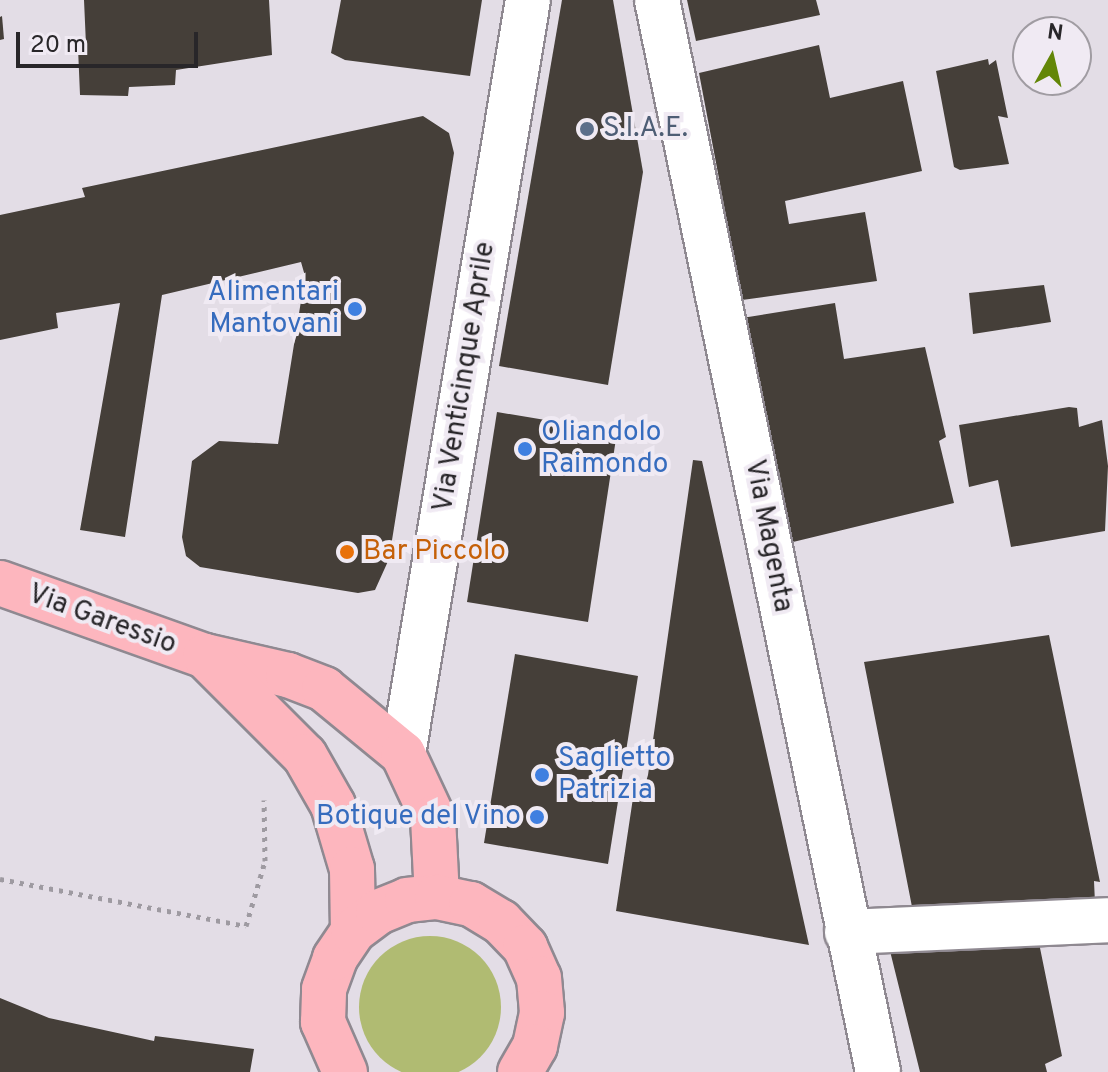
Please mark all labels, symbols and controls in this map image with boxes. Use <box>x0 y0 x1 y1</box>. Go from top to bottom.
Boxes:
scale bar <box>20 16 202 66</box>
north arrow <box>1012 16 1092 96</box>
text: N <box>1045 19 1065 48</box>
text: 20 m <box>30 31 86 61</box>
place label: S.I.A.E. <box>603 112 688 146</box>
marker: S.I.A.E. <box>578 120 596 138</box>
street label: Via Venticinque Aprile <box>427 238 503 516</box>
place label: Alimentari Mantovani <box>207 276 339 342</box>
marker: Alimentari Mantovani <box>346 300 364 318</box>
place label: Oliandolo Raimondo <box>541 416 668 482</box>
marker: Oliandolo Raimondo <box>516 440 534 458</box>
street label: Via Magenta <box>737 457 799 615</box>
place label: Bar Piccolo <box>363 535 506 569</box>
marker: Bar Piccolo <box>338 543 356 561</box>
street label: Via Garessio <box>23 578 181 662</box>
place label: Saglietto Patrizia <box>558 742 671 808</box>
marker: Saglietto Patrizia <box>533 766 551 784</box>
place label: Botique del Vino <box>315 800 521 834</box>
marker: Botique del Vino <box>528 808 546 826</box>

